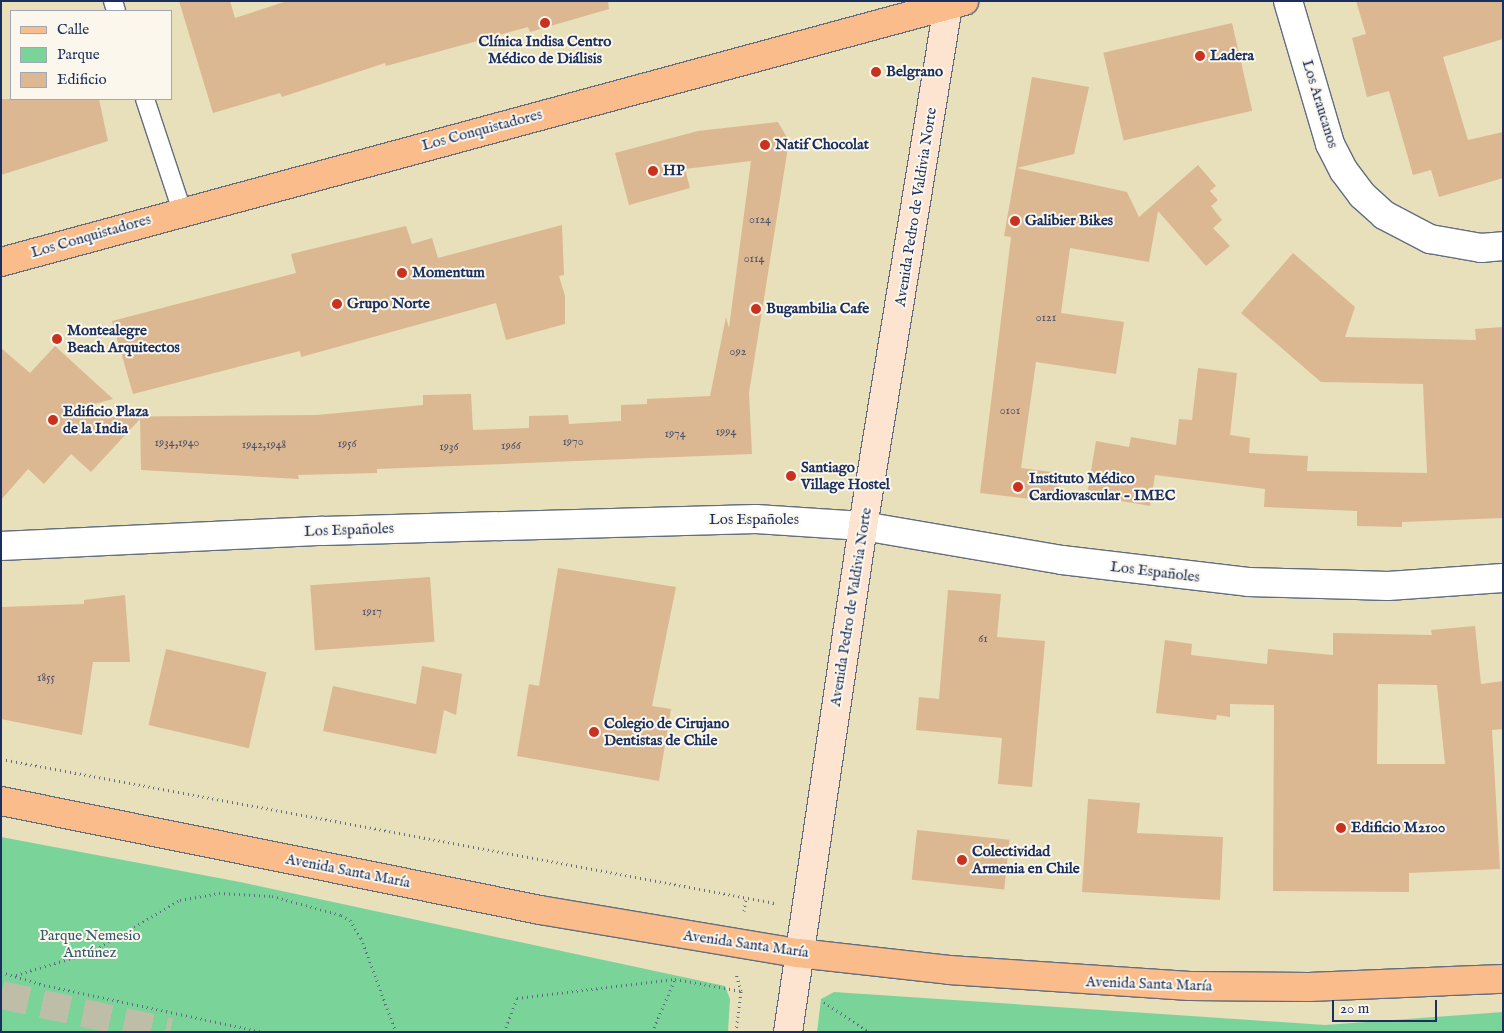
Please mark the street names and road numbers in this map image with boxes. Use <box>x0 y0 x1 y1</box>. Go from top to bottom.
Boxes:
street label: Los Araucanos <box>1298 58 1342 150</box>
street label: Los Conquistadores <box>420 105 544 155</box>
street label: Avenida Pedro de Valdivia Norte <box>891 106 941 308</box>
street label: Los Conquistadores <box>29 210 153 262</box>
street label: Avenida Pedro de Valdivia Norte <box>826 506 876 708</box>
street label: Los Españoles <box>709 511 799 529</box>
street label: Los Españoles <box>304 519 394 541</box>
street label: Los Españoles <box>1109 558 1201 586</box>
street label: Avenida Santa María <box>284 850 412 892</box>
street label: Avenida Santa María <box>682 926 810 962</box>
street label: Avenida Santa María <box>1085 973 1213 995</box>

